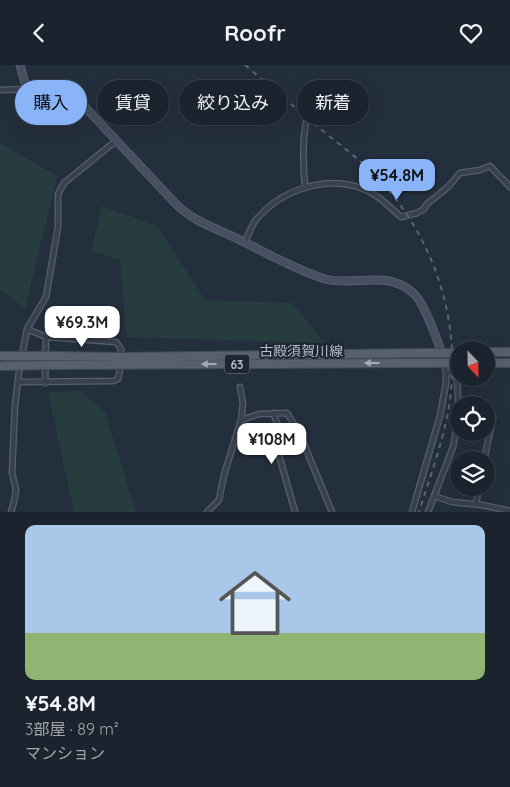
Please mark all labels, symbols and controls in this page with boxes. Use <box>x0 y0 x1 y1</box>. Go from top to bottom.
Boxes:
icon: back <box>25 19 53 47</box>
text: Roofr <box>224 19 286 47</box>
icon: heart <box>457 19 485 47</box>
chip: 購入 <box>15 80 87 125</box>
chip: 賃貸 <box>97 80 169 125</box>
chip: 絞り込み <box>179 80 287 125</box>
chip: 新着 <box>297 80 369 125</box>
pin: ¥54.8M <box>356 159 438 201</box>
text: ¥54.8M <box>370 165 424 185</box>
pin: ¥69.3M <box>41 305 123 348</box>
text: ¥69.3M <box>56 312 108 332</box>
north arrow <box>450 341 495 386</box>
map controls <box>450 341 495 496</box>
street label: 古殿須賀川線 <box>259 342 343 360</box>
road number: 63 <box>224 355 250 373</box>
one-way arrow <box>364 359 380 367</box>
one-way arrow <box>201 360 217 368</box>
button: locate <box>450 396 495 441</box>
pin: ¥108M <box>237 423 307 465</box>
text: ¥108M <box>248 429 296 449</box>
button: layers <box>450 451 495 496</box>
icon: home <box>210 558 300 648</box>
text: ¥54.8M <box>25 690 96 716</box>
text: 3部屋 · 89 m² <box>25 719 119 739</box>
text: マンション <box>25 743 105 763</box>

